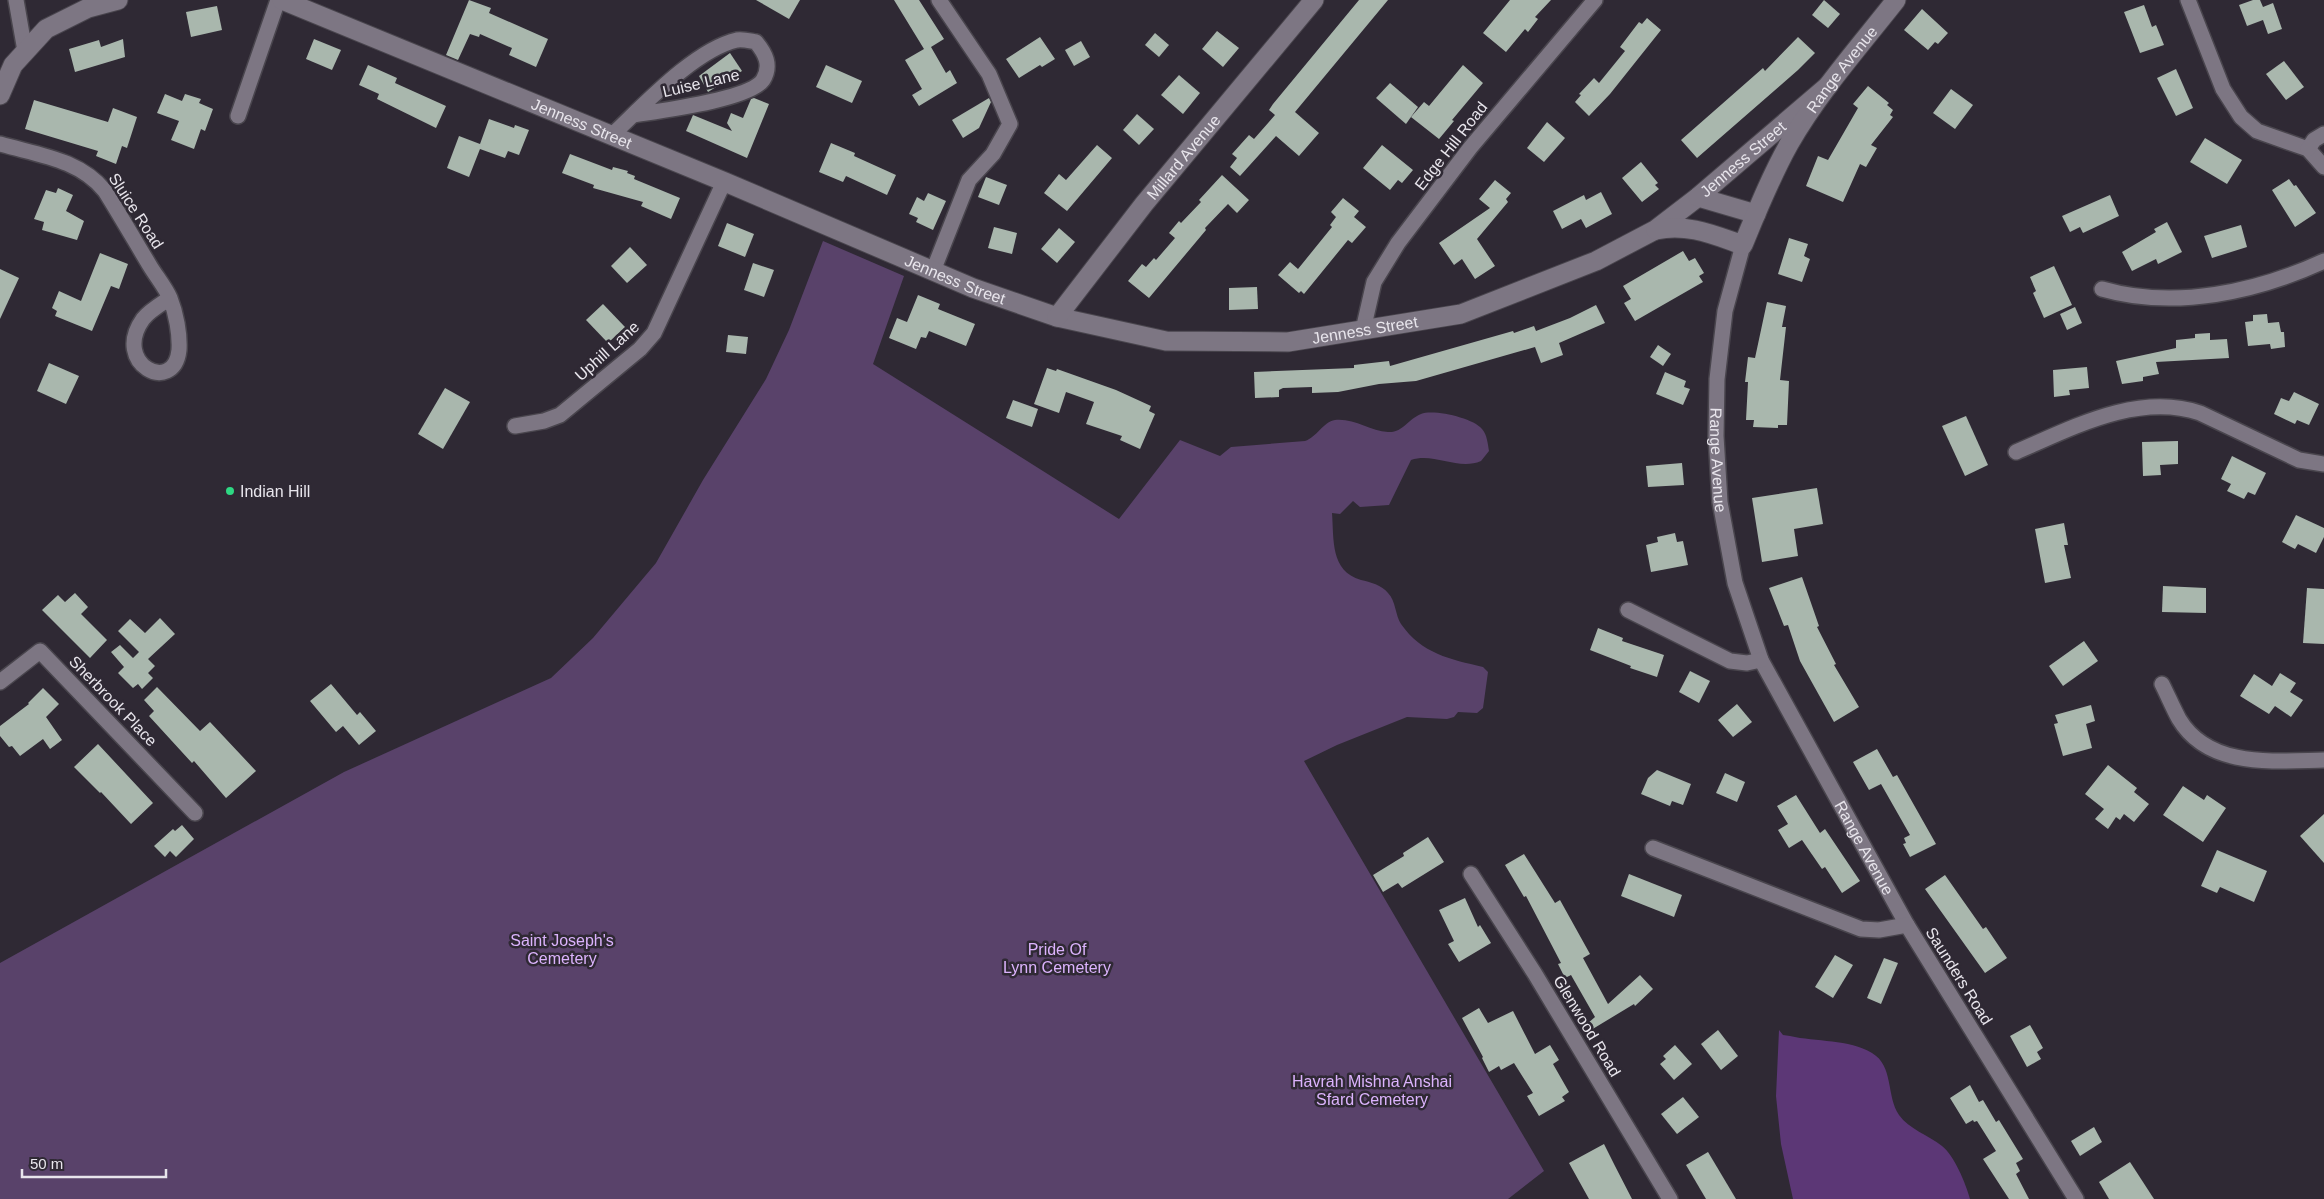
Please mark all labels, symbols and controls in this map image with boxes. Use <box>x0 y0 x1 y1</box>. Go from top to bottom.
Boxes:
street label: Range Avenue <box>1803 23 1880 116</box>
street label: Luise Lane <box>661 66 741 100</box>
street label: Jenness Street <box>529 95 635 151</box>
street label: Edge Hill Road <box>1411 99 1491 193</box>
street label: Millard Avenue <box>1143 111 1223 203</box>
street label: Jenness Street <box>1697 117 1789 200</box>
street label: Sluice Road <box>105 170 167 252</box>
street label: Jenness Street <box>903 251 1008 307</box>
street label: Jenness Street <box>1311 313 1419 346</box>
street label: Uphill Lane <box>572 318 643 384</box>
street label: Range Avenue <box>1707 408 1730 514</box>
place label: Indian Hill <box>240 483 310 500</box>
marker: Indian Hill <box>224 485 236 497</box>
street label: Sherbrook Place <box>66 653 160 750</box>
street label: Range Avenue <box>1832 798 1897 898</box>
street label: Saunders Road <box>1922 924 1996 1028</box>
park label: Saint Joseph's Cemetery <box>510 932 614 967</box>
park label: Pride Of Lynn Cemetery <box>1003 941 1111 976</box>
street label: Glenwood Road <box>1550 972 1624 1080</box>
park label: Havrah Mishna Anshai Sfard Cemetery <box>1292 1073 1452 1108</box>
scale bar <box>22 1146 166 1178</box>
text: 50 m <box>30 1155 63 1172</box>

